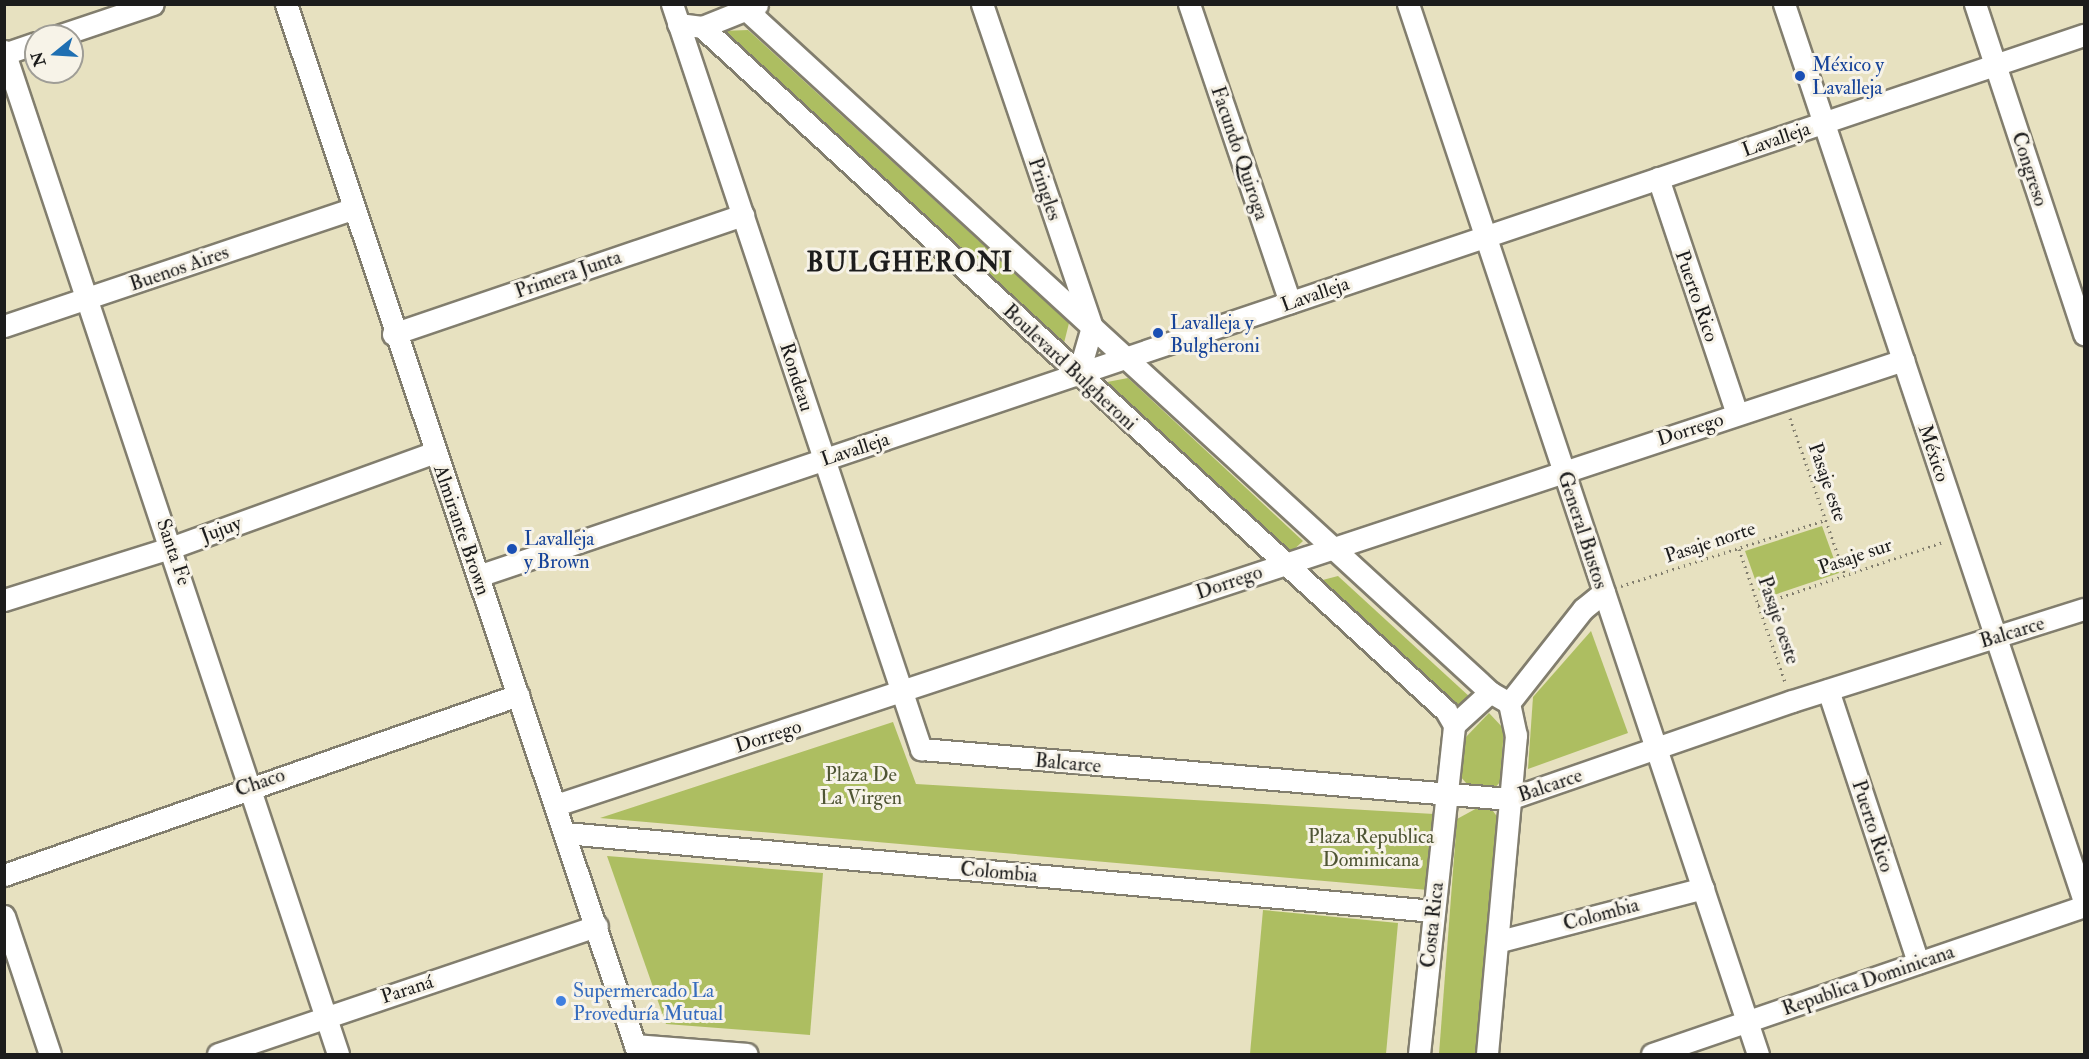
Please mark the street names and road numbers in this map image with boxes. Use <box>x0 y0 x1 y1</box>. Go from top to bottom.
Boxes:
street label: Facundo Quiroga <box>1206 83 1274 223</box>
street label: Lavalleja <box>1739 116 1813 162</box>
street label: Congreso <box>2007 129 2053 209</box>
street label: Pringles <box>1023 154 1067 224</box>
street label: Buenos Aires <box>126 240 232 296</box>
street label: Primera Junta <box>512 245 624 303</box>
street label: Puerto Rico <box>1670 247 1724 345</box>
street label: Lavalleja <box>1278 271 1352 317</box>
street label: Boulevard Bulgheroni <box>998 299 1142 435</box>
street label: Rondeau <box>775 340 819 414</box>
street label: Dorrego <box>1654 407 1726 451</box>
street label: México <box>1913 421 1955 485</box>
street label: Lavalleja <box>818 427 892 471</box>
street label: Pasaje este <box>1803 439 1853 525</box>
street label: Almirante Brown <box>428 462 496 598</box>
street label: General Bustos <box>1553 468 1613 592</box>
street label: Jujuy <box>197 511 245 547</box>
street label: Santa Fe <box>151 516 197 588</box>
street label: Pasaje norte <box>1662 516 1758 568</box>
street label: Pasaje sur <box>1815 532 1895 580</box>
street label: Dorrego <box>1193 559 1265 605</box>
street label: Pasaje oeste <box>1753 573 1805 667</box>
street label: Balcarce <box>1977 611 2047 653</box>
street label: Dorrego <box>732 714 804 758</box>
street label: Balcarce <box>1034 748 1102 778</box>
street label: Chaco <box>232 762 288 802</box>
street label: Balcarce <box>1515 763 1585 807</box>
street label: Puerto Rico <box>1847 777 1899 875</box>
street label: Colombia <box>959 857 1039 887</box>
street label: Costa Rica <box>1416 881 1448 969</box>
street label: Colombia <box>1560 892 1642 936</box>
street label: Republica Dominicana <box>1779 939 1957 1021</box>
street label: Paraná <box>378 969 436 1009</box>

